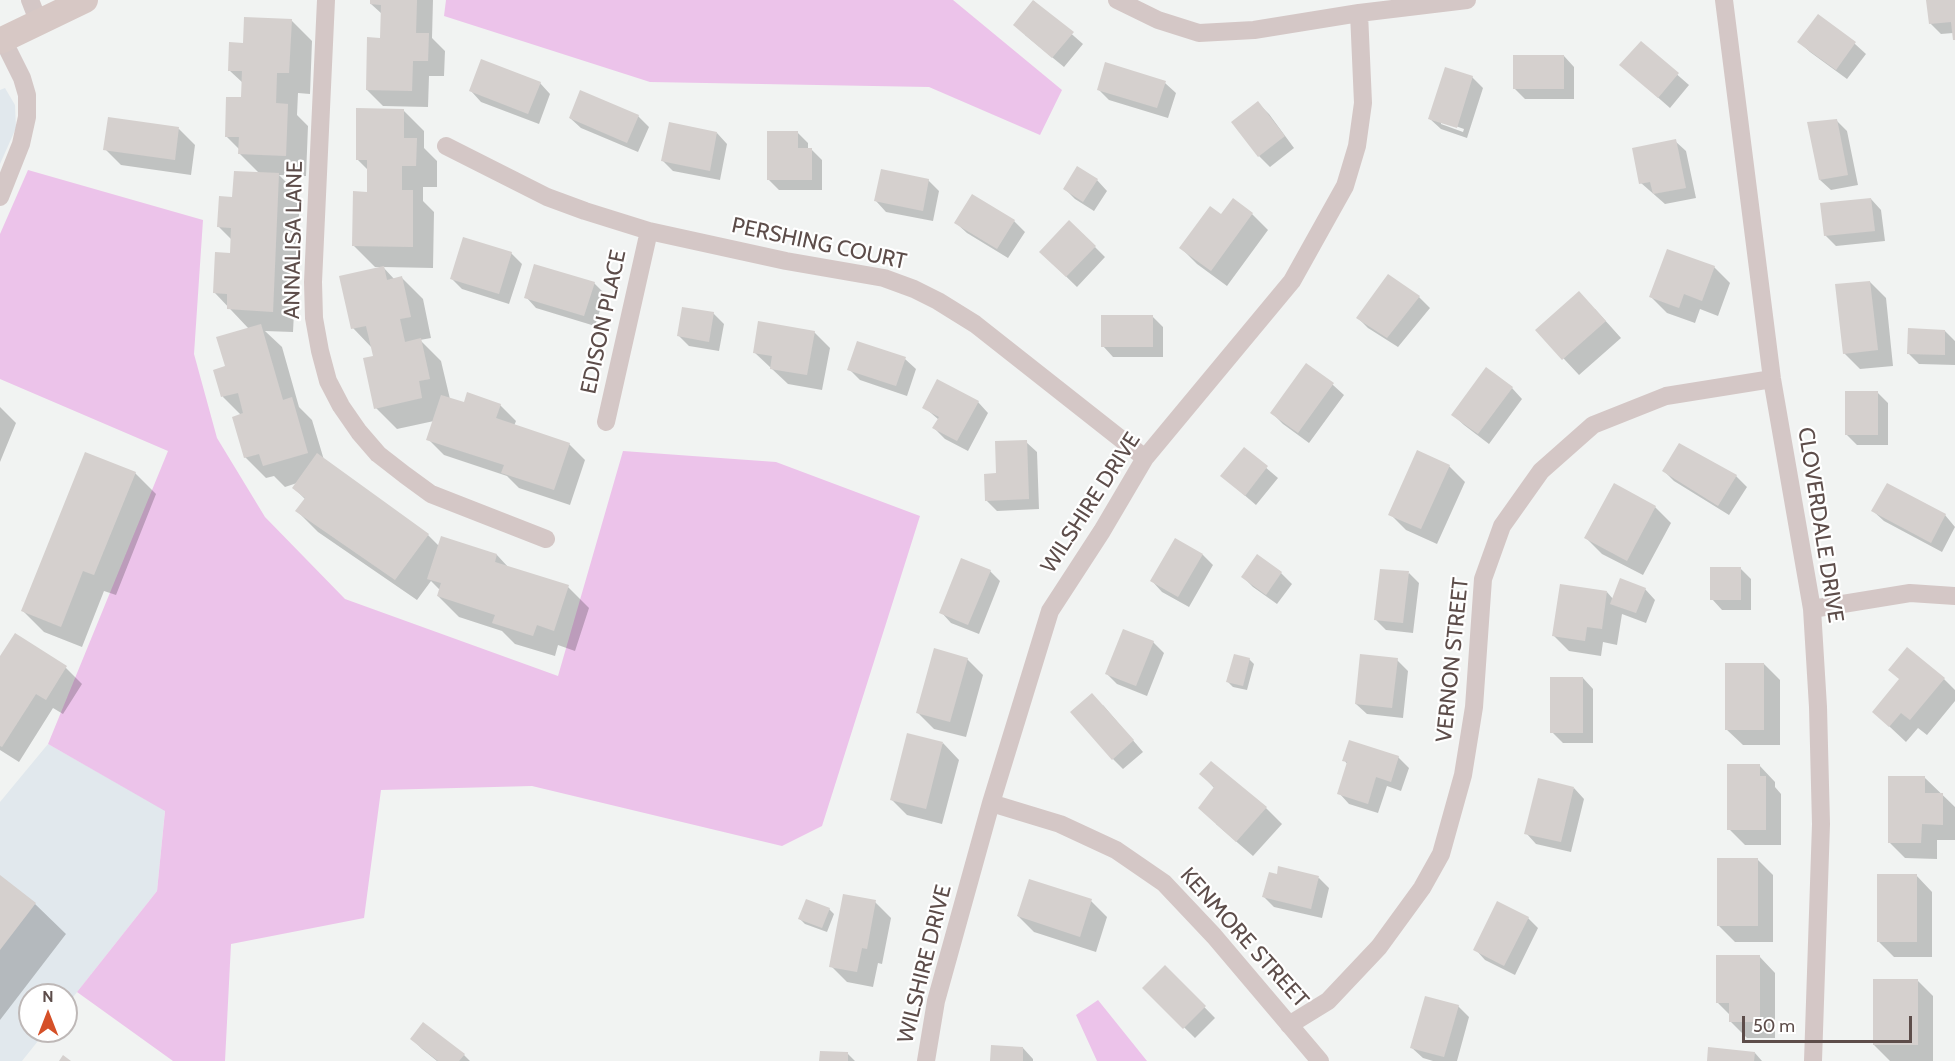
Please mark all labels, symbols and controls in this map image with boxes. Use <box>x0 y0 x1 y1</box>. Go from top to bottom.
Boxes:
street label: ANNALISA LANE <box>279 161 309 319</box>
street label: PERSHING COURT <box>729 213 909 275</box>
street label: EDISON PLACE <box>576 248 632 396</box>
street label: CLOVERDALE DRIVE <box>1792 425 1848 625</box>
street label: WILSHIRE DRIVE <box>1036 428 1146 578</box>
street label: VERNON STREET <box>1431 576 1475 744</box>
street label: KENMORE STREET <box>1174 863 1314 1013</box>
street label: WILSHIRE DRIVE <box>893 882 957 1046</box>
north arrow <box>18 983 78 1043</box>
text: N <box>42 987 54 1006</box>
scale bar <box>1745 1004 1914 1042</box>
text: 50 m <box>1753 1015 1795 1037</box>

